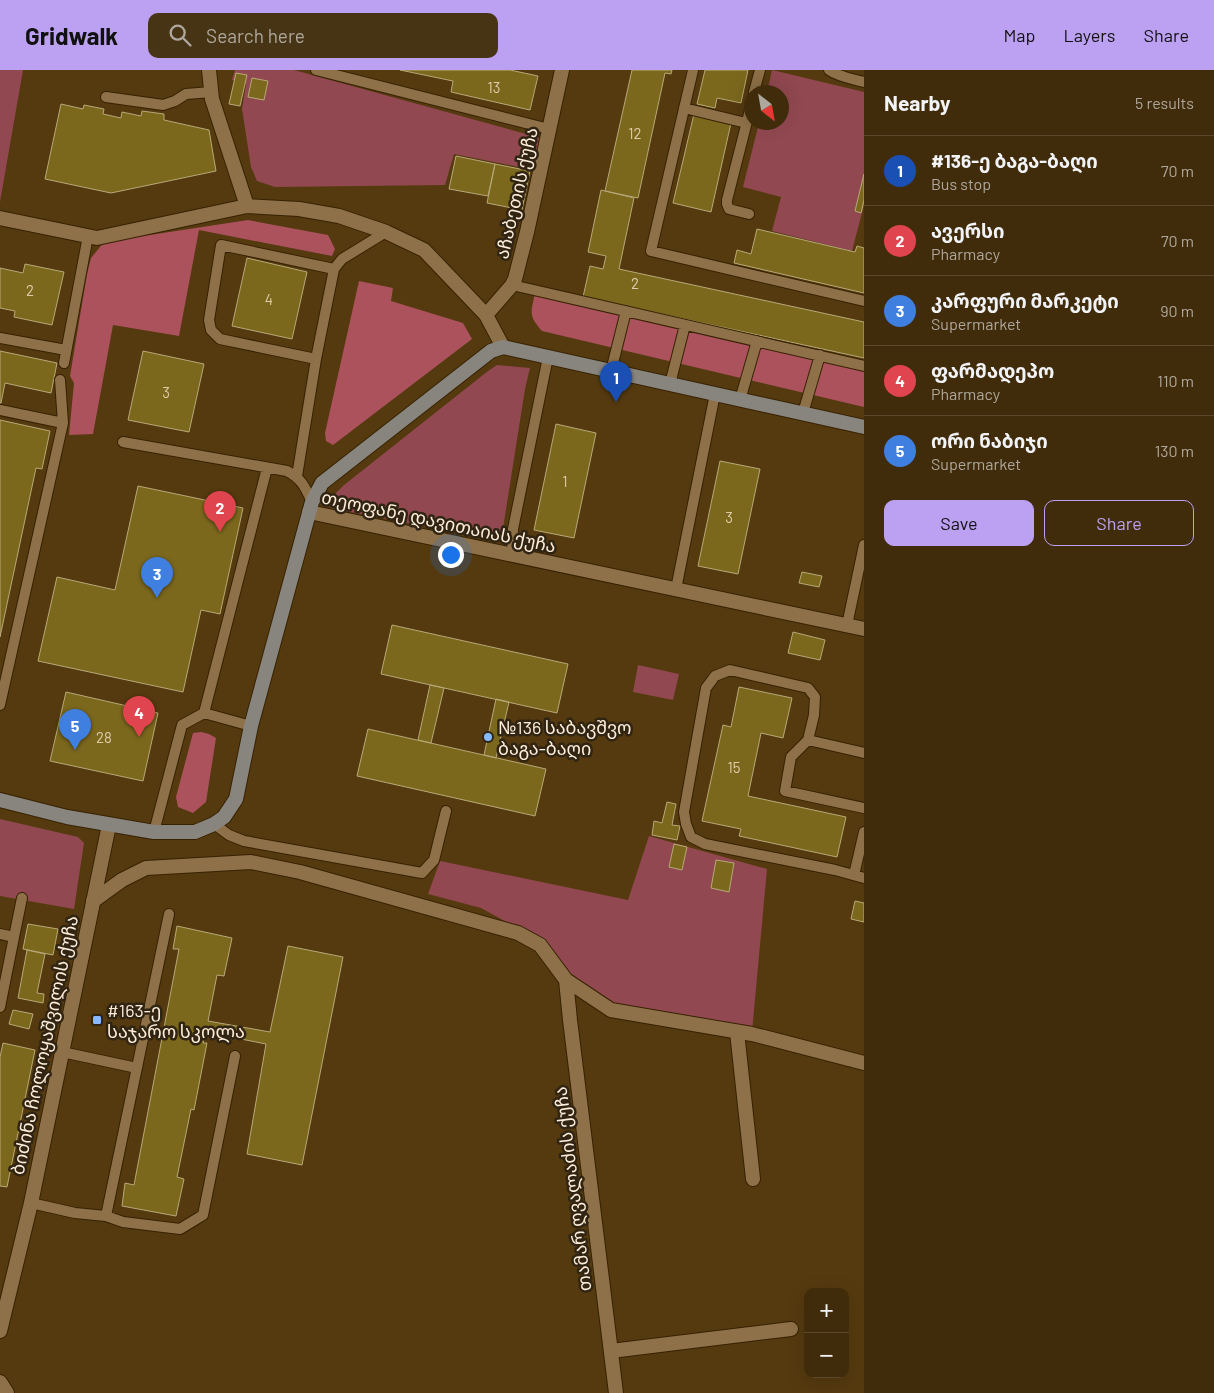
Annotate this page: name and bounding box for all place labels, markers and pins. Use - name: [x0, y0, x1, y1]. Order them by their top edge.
- pin: 1: [600, 361, 632, 402]
- pin: 2: [204, 491, 236, 532]
- pin: 3: [141, 557, 173, 598]
- pin: 4: [123, 696, 155, 737]
- pin: 5: [59, 709, 91, 750]
- place label: №136 საბავშვო ბაგა-ბაღი: [498, 716, 632, 760]
- marker: №136 საბავშვო ბაგა-ბაღი: [482, 731, 494, 743]
- place label: #163-ე საჯარო სკოლა: [107, 999, 245, 1043]
- marker: #163-ე საჯარო სკოლა: [91, 1014, 103, 1026]

